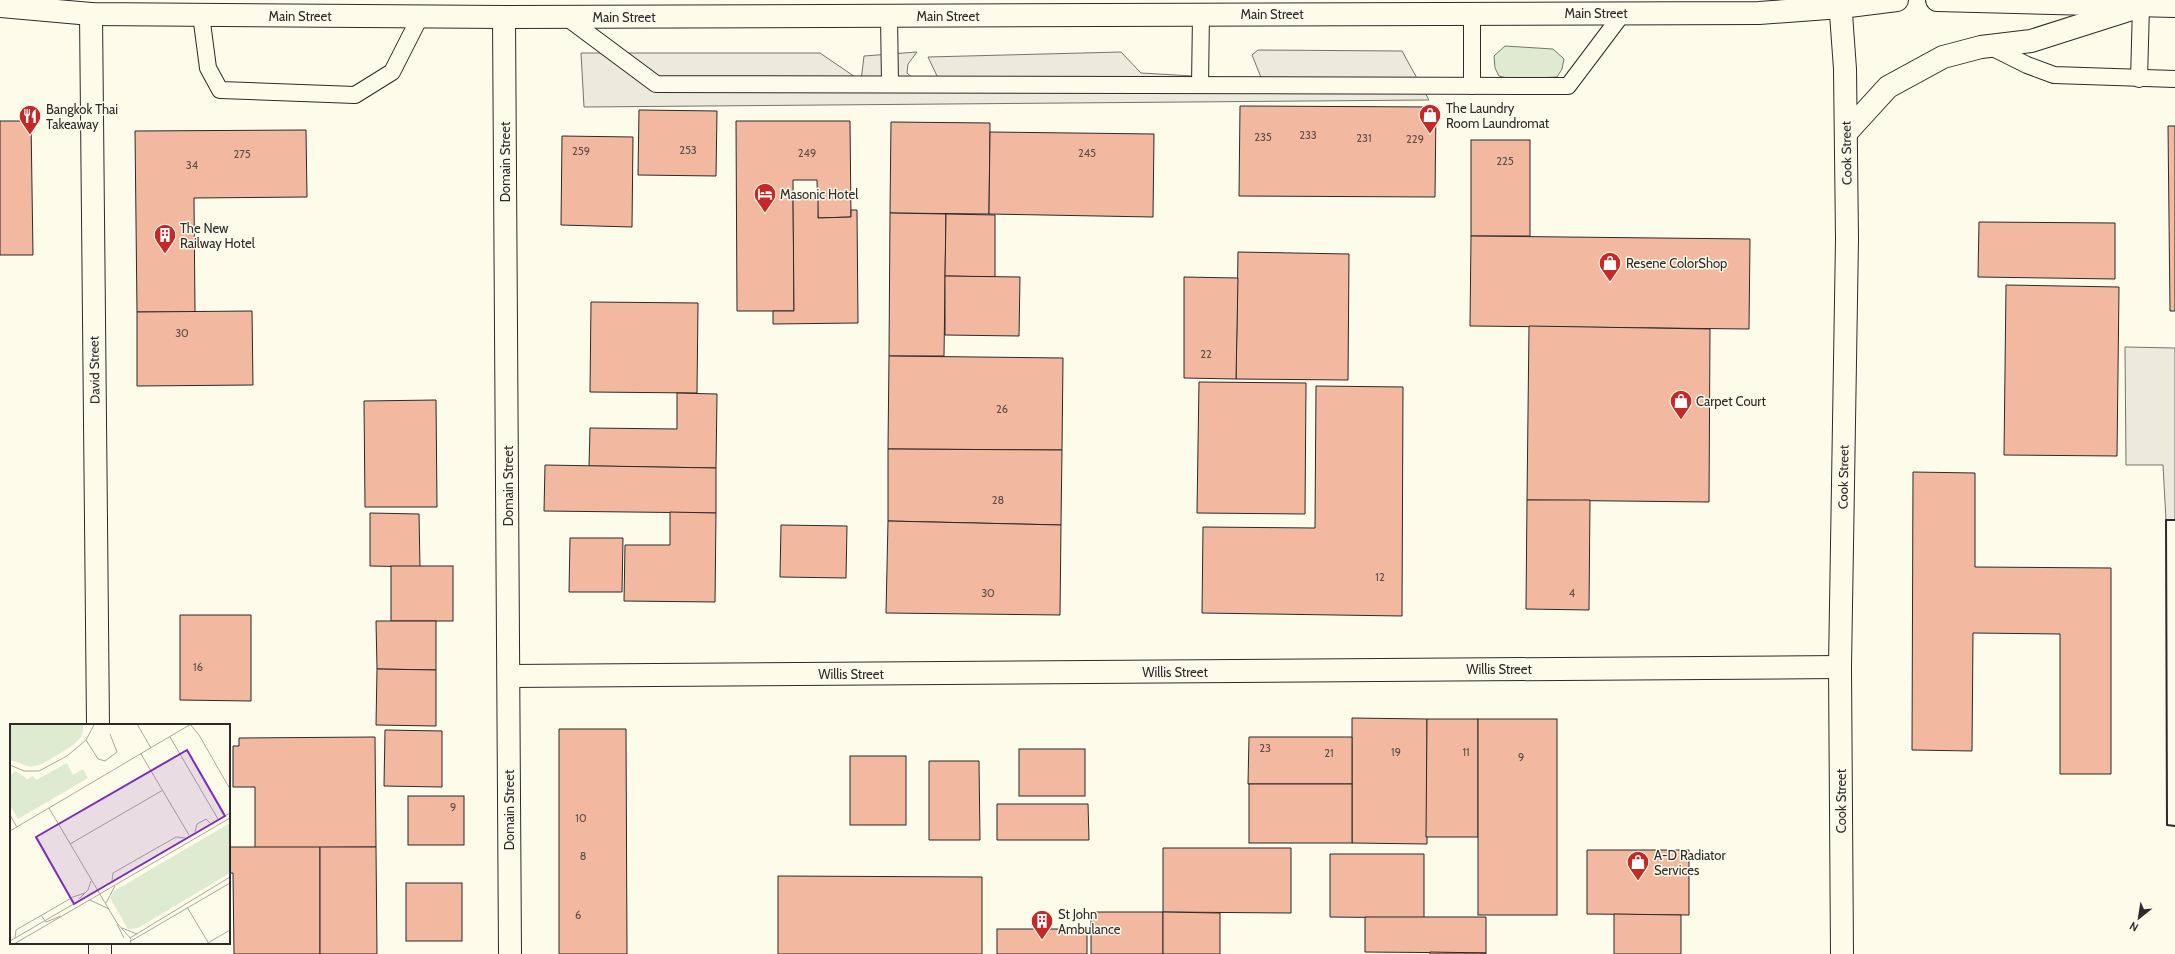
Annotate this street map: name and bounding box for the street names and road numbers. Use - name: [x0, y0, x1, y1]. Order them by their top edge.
- street label: Main Street: [1564, 5, 1628, 21]
- street label: Main Street: [1240, 6, 1304, 22]
- street label: Main Street: [268, 8, 332, 24]
- street label: Main Street: [916, 8, 980, 24]
- street label: Main Street: [592, 9, 656, 25]
- street label: Cook Street: [1837, 120, 1855, 185]
- street label: Domain Street: [497, 121, 513, 202]
- street label: David Street: [85, 335, 103, 404]
- street label: Cook Street: [1834, 444, 1852, 509]
- street label: Domain Street: [500, 445, 516, 526]
- street label: Willis Street: [1466, 661, 1532, 677]
- street label: Willis Street: [1142, 664, 1208, 680]
- street label: Willis Street: [818, 666, 884, 682]
- street label: Cook Street: [1833, 768, 1849, 833]
- street label: Domain Street: [501, 769, 517, 850]

